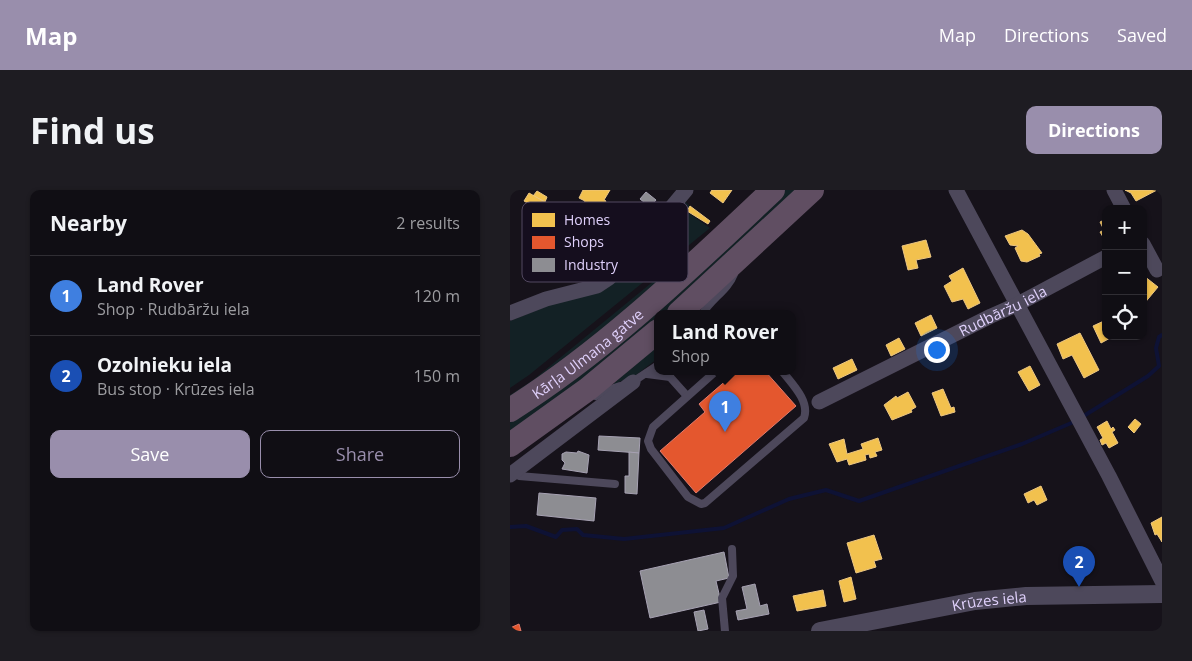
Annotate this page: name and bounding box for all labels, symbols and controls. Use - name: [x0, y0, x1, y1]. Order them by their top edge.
- text: Map: [25, 19, 77, 52]
- text: Map: [939, 23, 976, 47]
- text: Directions: [1004, 23, 1089, 47]
- text: Saved: [1117, 23, 1167, 47]
- button: Directions: [1026, 106, 1162, 154]
- text: Find us: [30, 107, 155, 154]
- legend: [522, 202, 688, 282]
- map controls: [1102, 205, 1147, 340]
- button: +: [1102, 205, 1147, 250]
- text: Nearby: [50, 209, 127, 237]
- text: Homes: [564, 210, 611, 229]
- text: 2 results: [396, 212, 460, 234]
- text: Shops: [564, 232, 604, 251]
- button: −: [1102, 250, 1147, 295]
- text: Industry: [564, 255, 619, 274]
- text: Land Rover: [97, 272, 204, 298]
- street label: Rudbāržu iela: [955, 281, 1050, 341]
- text: 1: [61, 285, 71, 307]
- text: 120 m: [414, 285, 460, 307]
- button: locate: [1102, 295, 1147, 340]
- text: Shop · Rudbāržu iela: [97, 298, 250, 320]
- street label: Kārļa Ulmaņa gatve: [528, 304, 647, 403]
- popup: [654, 310, 796, 375]
- text: Land Rover: [672, 319, 778, 345]
- your location: [924, 337, 950, 363]
- text: Shop: [672, 345, 710, 367]
- text: Ozolnieku iela: [97, 352, 232, 378]
- text: 2: [61, 365, 71, 387]
- text: 150 m: [414, 365, 460, 387]
- text: Bus stop · Krūzes iela: [97, 378, 255, 400]
- pin: 1: [709, 391, 741, 432]
- button: Save: [50, 430, 250, 478]
- button: Share: [260, 430, 460, 478]
- pin: 2: [1063, 546, 1095, 587]
- street label: Krūzes iela: [950, 586, 1028, 615]

